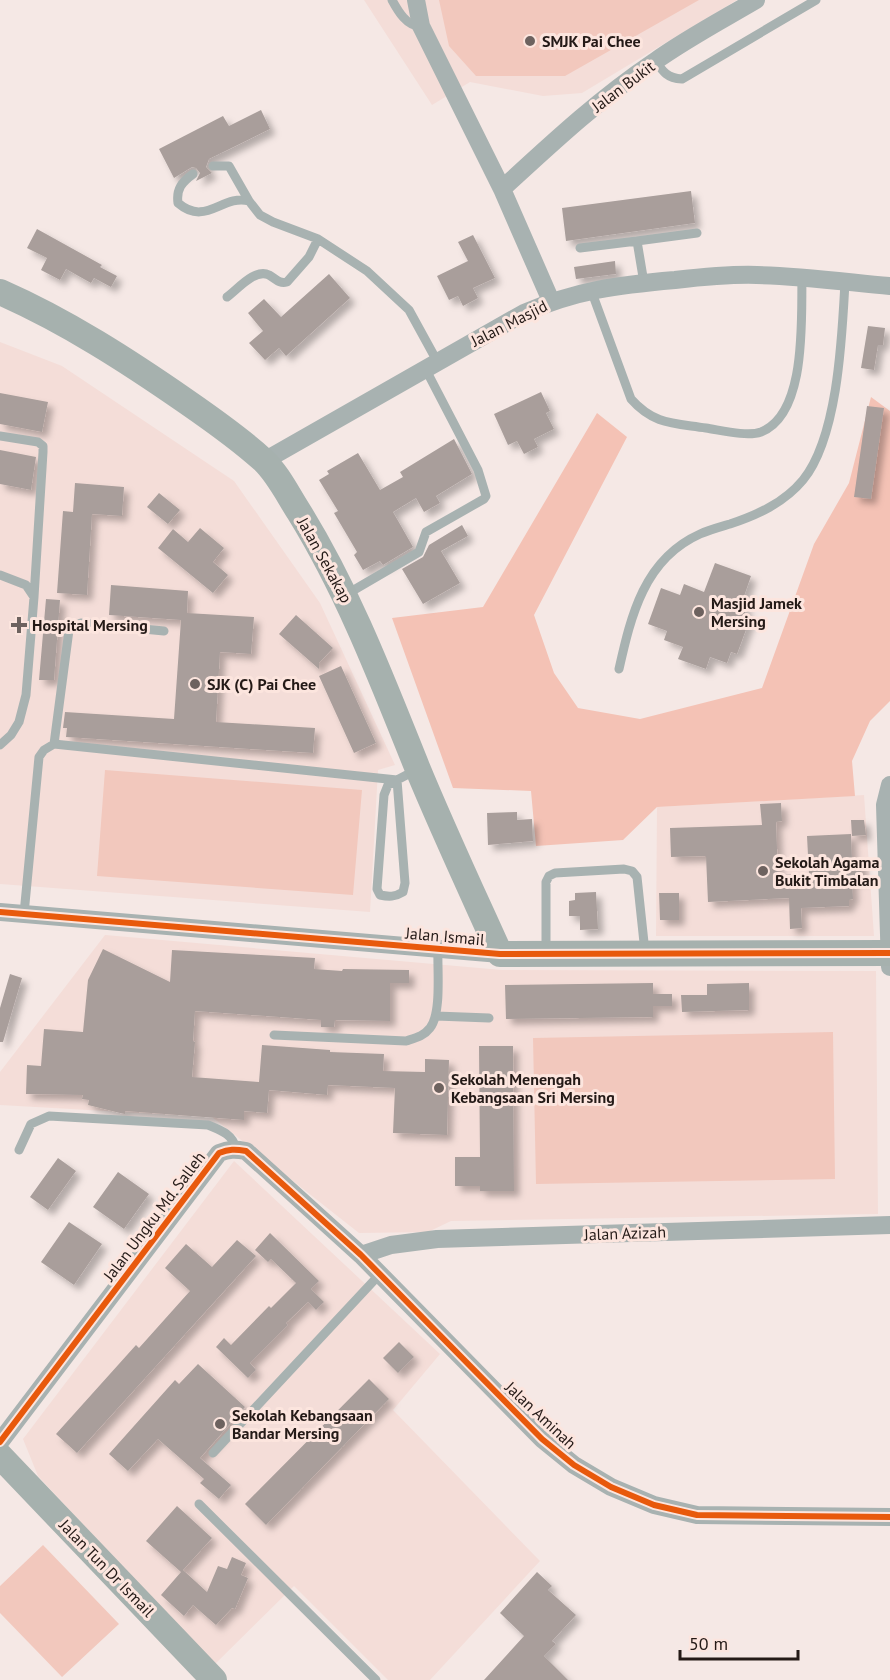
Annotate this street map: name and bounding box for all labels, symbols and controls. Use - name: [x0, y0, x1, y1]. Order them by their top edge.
- place label: SMJK Pai Chee: [542, 31, 641, 51]
- marker: SMJK Pai Chee: [523, 34, 537, 48]
- street label: Jalan Bukit: [587, 56, 659, 117]
- street label: Jalan Masjid: [467, 295, 550, 351]
- street label: Jalan Sekakap: [293, 513, 357, 606]
- place label: Masjid Jamek Mersing: [711, 593, 802, 631]
- marker: Masjid Jamek Mersing: [692, 605, 706, 619]
- place label: Hospital Mersing: [32, 615, 148, 635]
- marker: Hospital Mersing: [10, 616, 28, 634]
- place label: SJK (C) Pai Chee: [207, 674, 316, 694]
- marker: SJK (C) Pai Chee: [188, 677, 202, 691]
- place label: Sekolah Agama Bukit Timbalan: [775, 852, 879, 890]
- marker: Sekolah Agama Bukit Timbalan: [756, 864, 770, 878]
- street label: Jalan Ismail: [404, 922, 486, 949]
- place label: Sekolah Menengah Kebangsaan Sri Mersing: [451, 1069, 615, 1107]
- marker: Sekolah Menengah Kebangsaan Sri Mersing: [432, 1081, 446, 1095]
- street label: Jalan Ungku Md. Salleh: [98, 1147, 209, 1285]
- street label: Jalan Azizah: [583, 1222, 666, 1244]
- street label: Jalan Aminah: [501, 1376, 581, 1453]
- place label: Sekolah Kebangsaan Bandar Mersing: [232, 1405, 373, 1443]
- marker: Sekolah Kebangsaan Bandar Mersing: [213, 1417, 227, 1431]
- street label: Jalan Tun Dr Ismail: [55, 1514, 159, 1621]
- scale bar: [680, 1623, 798, 1661]
- text: 50 m: [689, 1632, 728, 1655]

